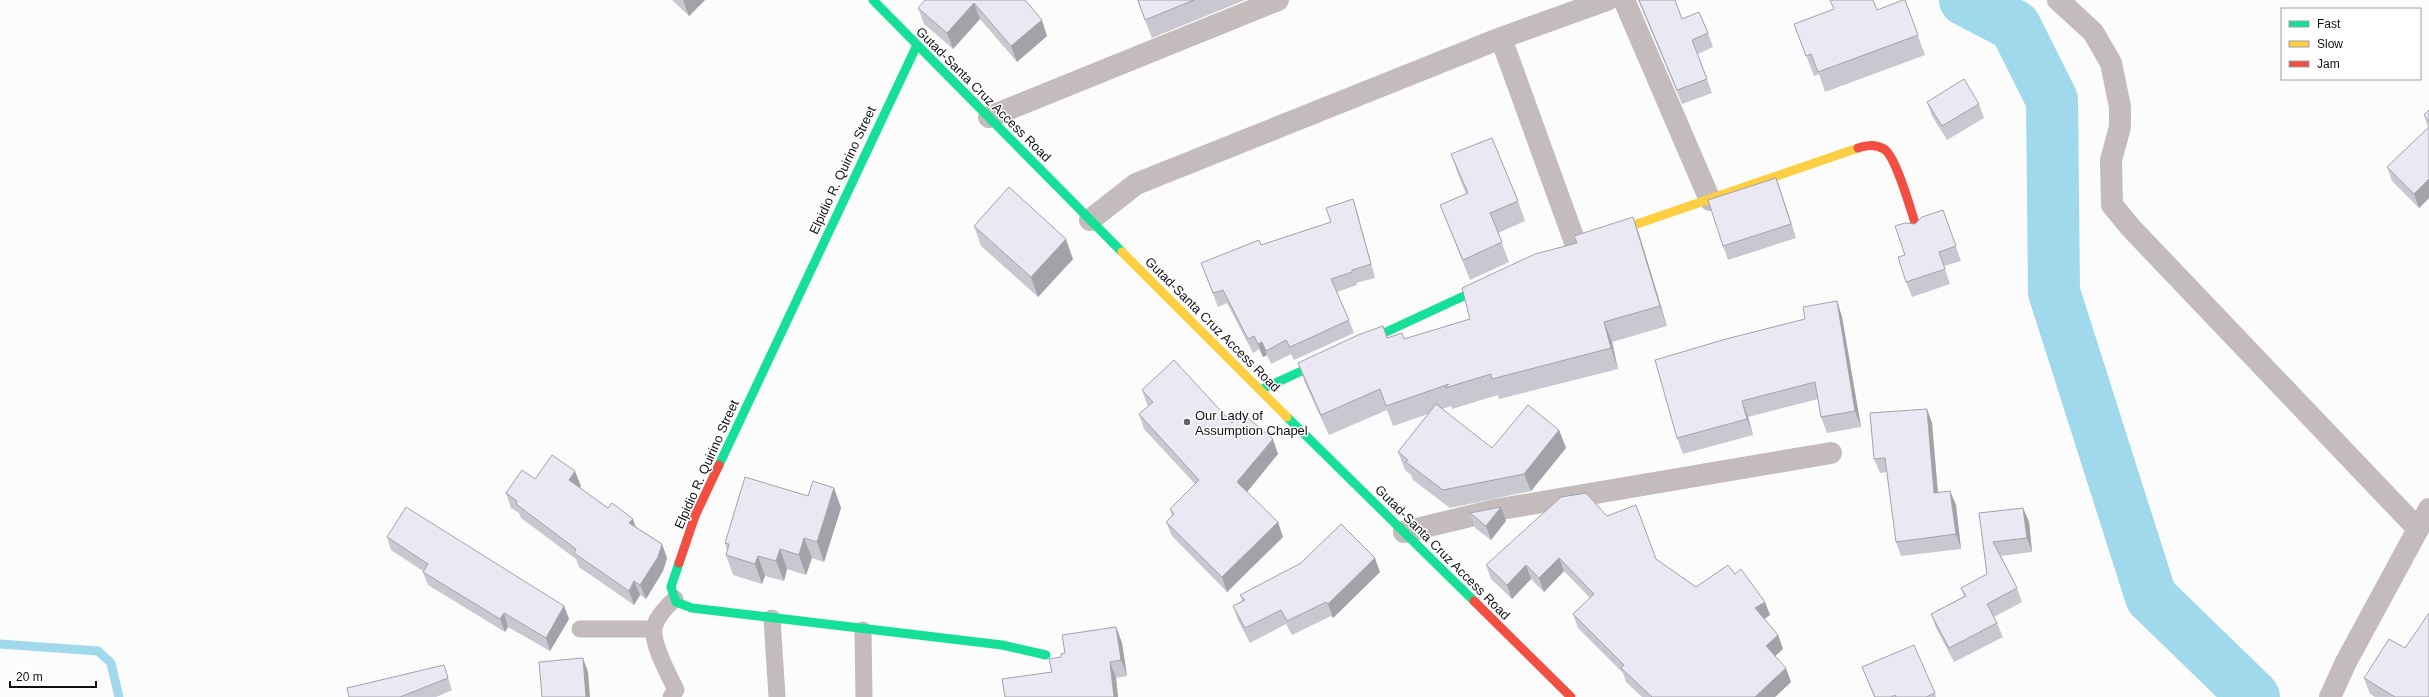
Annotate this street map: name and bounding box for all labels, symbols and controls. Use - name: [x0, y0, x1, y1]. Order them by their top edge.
- legend: [2281, 8, 2421, 80]
- text: Fast: [2317, 17, 2341, 31]
- street label: Gutad-Santa Cruz Access Road: [913, 24, 1054, 165]
- text: Slow: [2317, 37, 2343, 51]
- text: Jam: [2317, 57, 2340, 71]
- street label: Elpidio R. Quirino Street: [806, 103, 879, 237]
- street label: Gutad-Santa Cruz Access Road: [1142, 254, 1283, 395]
- street label: Elpidio R. Quirino Street: [671, 397, 742, 531]
- place label: Our Lady of Assumption Chapel: [1195, 408, 1308, 438]
- marker: Our Lady of Assumption Chapel: [1182, 417, 1192, 427]
- street label: Gutad-Santa Cruz Access Road: [1372, 482, 1513, 623]
- scale bar: [10, 663, 96, 689]
- text: 20 m: [16, 670, 43, 684]

